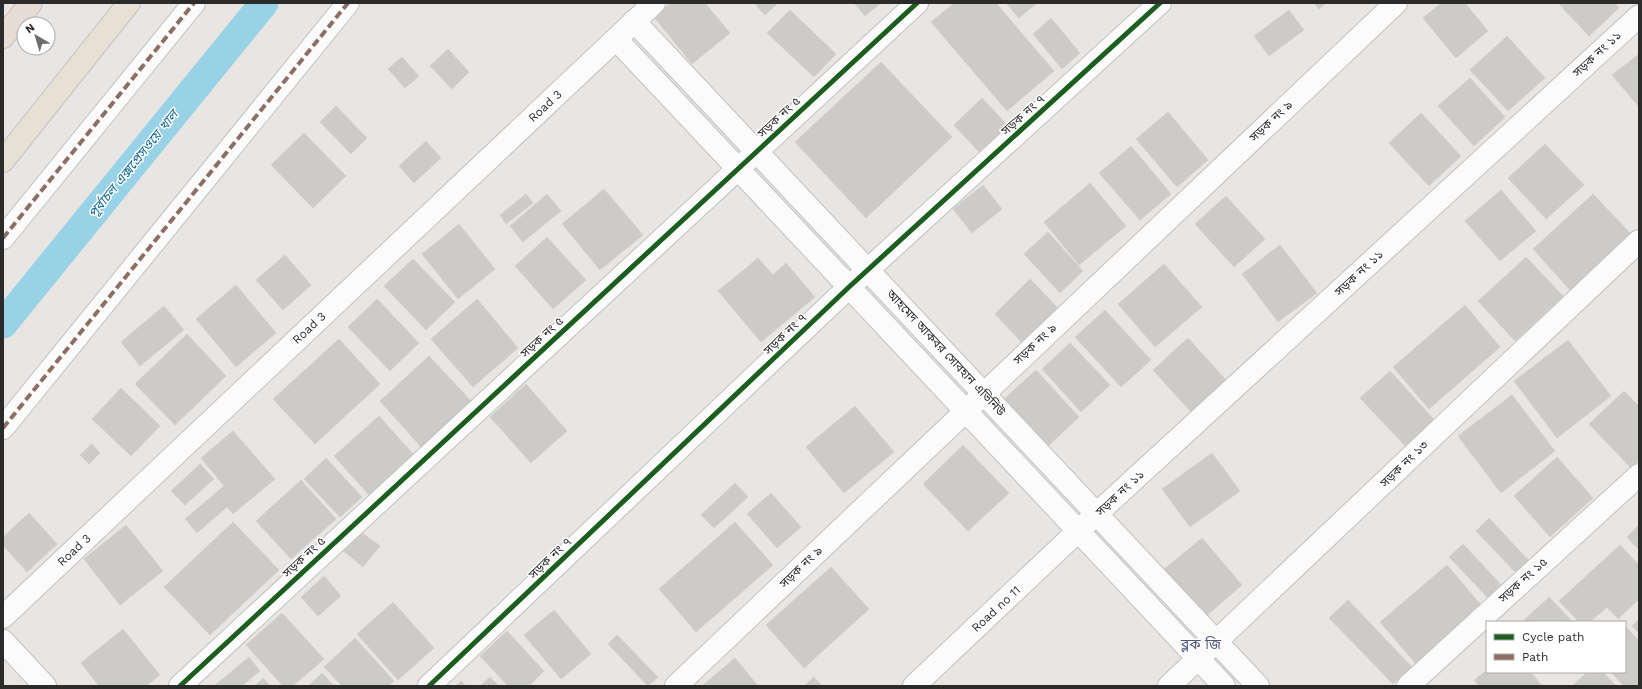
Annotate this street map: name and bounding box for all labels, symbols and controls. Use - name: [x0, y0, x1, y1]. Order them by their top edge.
- north arrow: [16, 16, 56, 56]
- text: N: [23, 21, 37, 36]
- street label: সড়ক নং ১১: [1569, 28, 1624, 80]
- street label: Road 3: [525, 87, 565, 125]
- street label: সড়ক নং ৭: [998, 92, 1048, 139]
- street label: সড়ক নং ৫: [754, 94, 803, 141]
- street label: সড়ক নং ৯: [1246, 98, 1295, 145]
- water label: পূর্বাচল এক্সপ্রেসওয়ে খাল: [85, 105, 183, 221]
- street label: সড়ক নং ১১: [1331, 247, 1386, 299]
- street label: আহমেদ আকবর সোবহান এভিনিউ: [883, 286, 1009, 419]
- street label: Road 3: [289, 309, 329, 347]
- street label: সড়ক নং ৭: [760, 310, 809, 358]
- street label: সড়ক নং ৫: [517, 314, 566, 361]
- street label: সড়ক নং ৯: [1010, 321, 1059, 368]
- street label: সড়ক নং ১৩: [1377, 438, 1431, 491]
- street label: সড়ক নং ১১: [1092, 467, 1147, 519]
- street label: Road 3: [54, 531, 94, 569]
- street label: সড়ক নং ৫: [279, 534, 328, 581]
- street label: সড়ক নং ৭: [525, 534, 574, 582]
- street label: সড়ক নং ৯: [776, 543, 825, 591]
- street label: সড়ক নং ১৫: [1495, 555, 1550, 606]
- street label: Road no 11: [969, 583, 1023, 635]
- legend: [1486, 621, 1626, 673]
- text: Cycle path: [1522, 630, 1584, 644]
- district label: ব্লক জি: [1180, 636, 1222, 652]
- text: Path: [1522, 650, 1548, 664]

